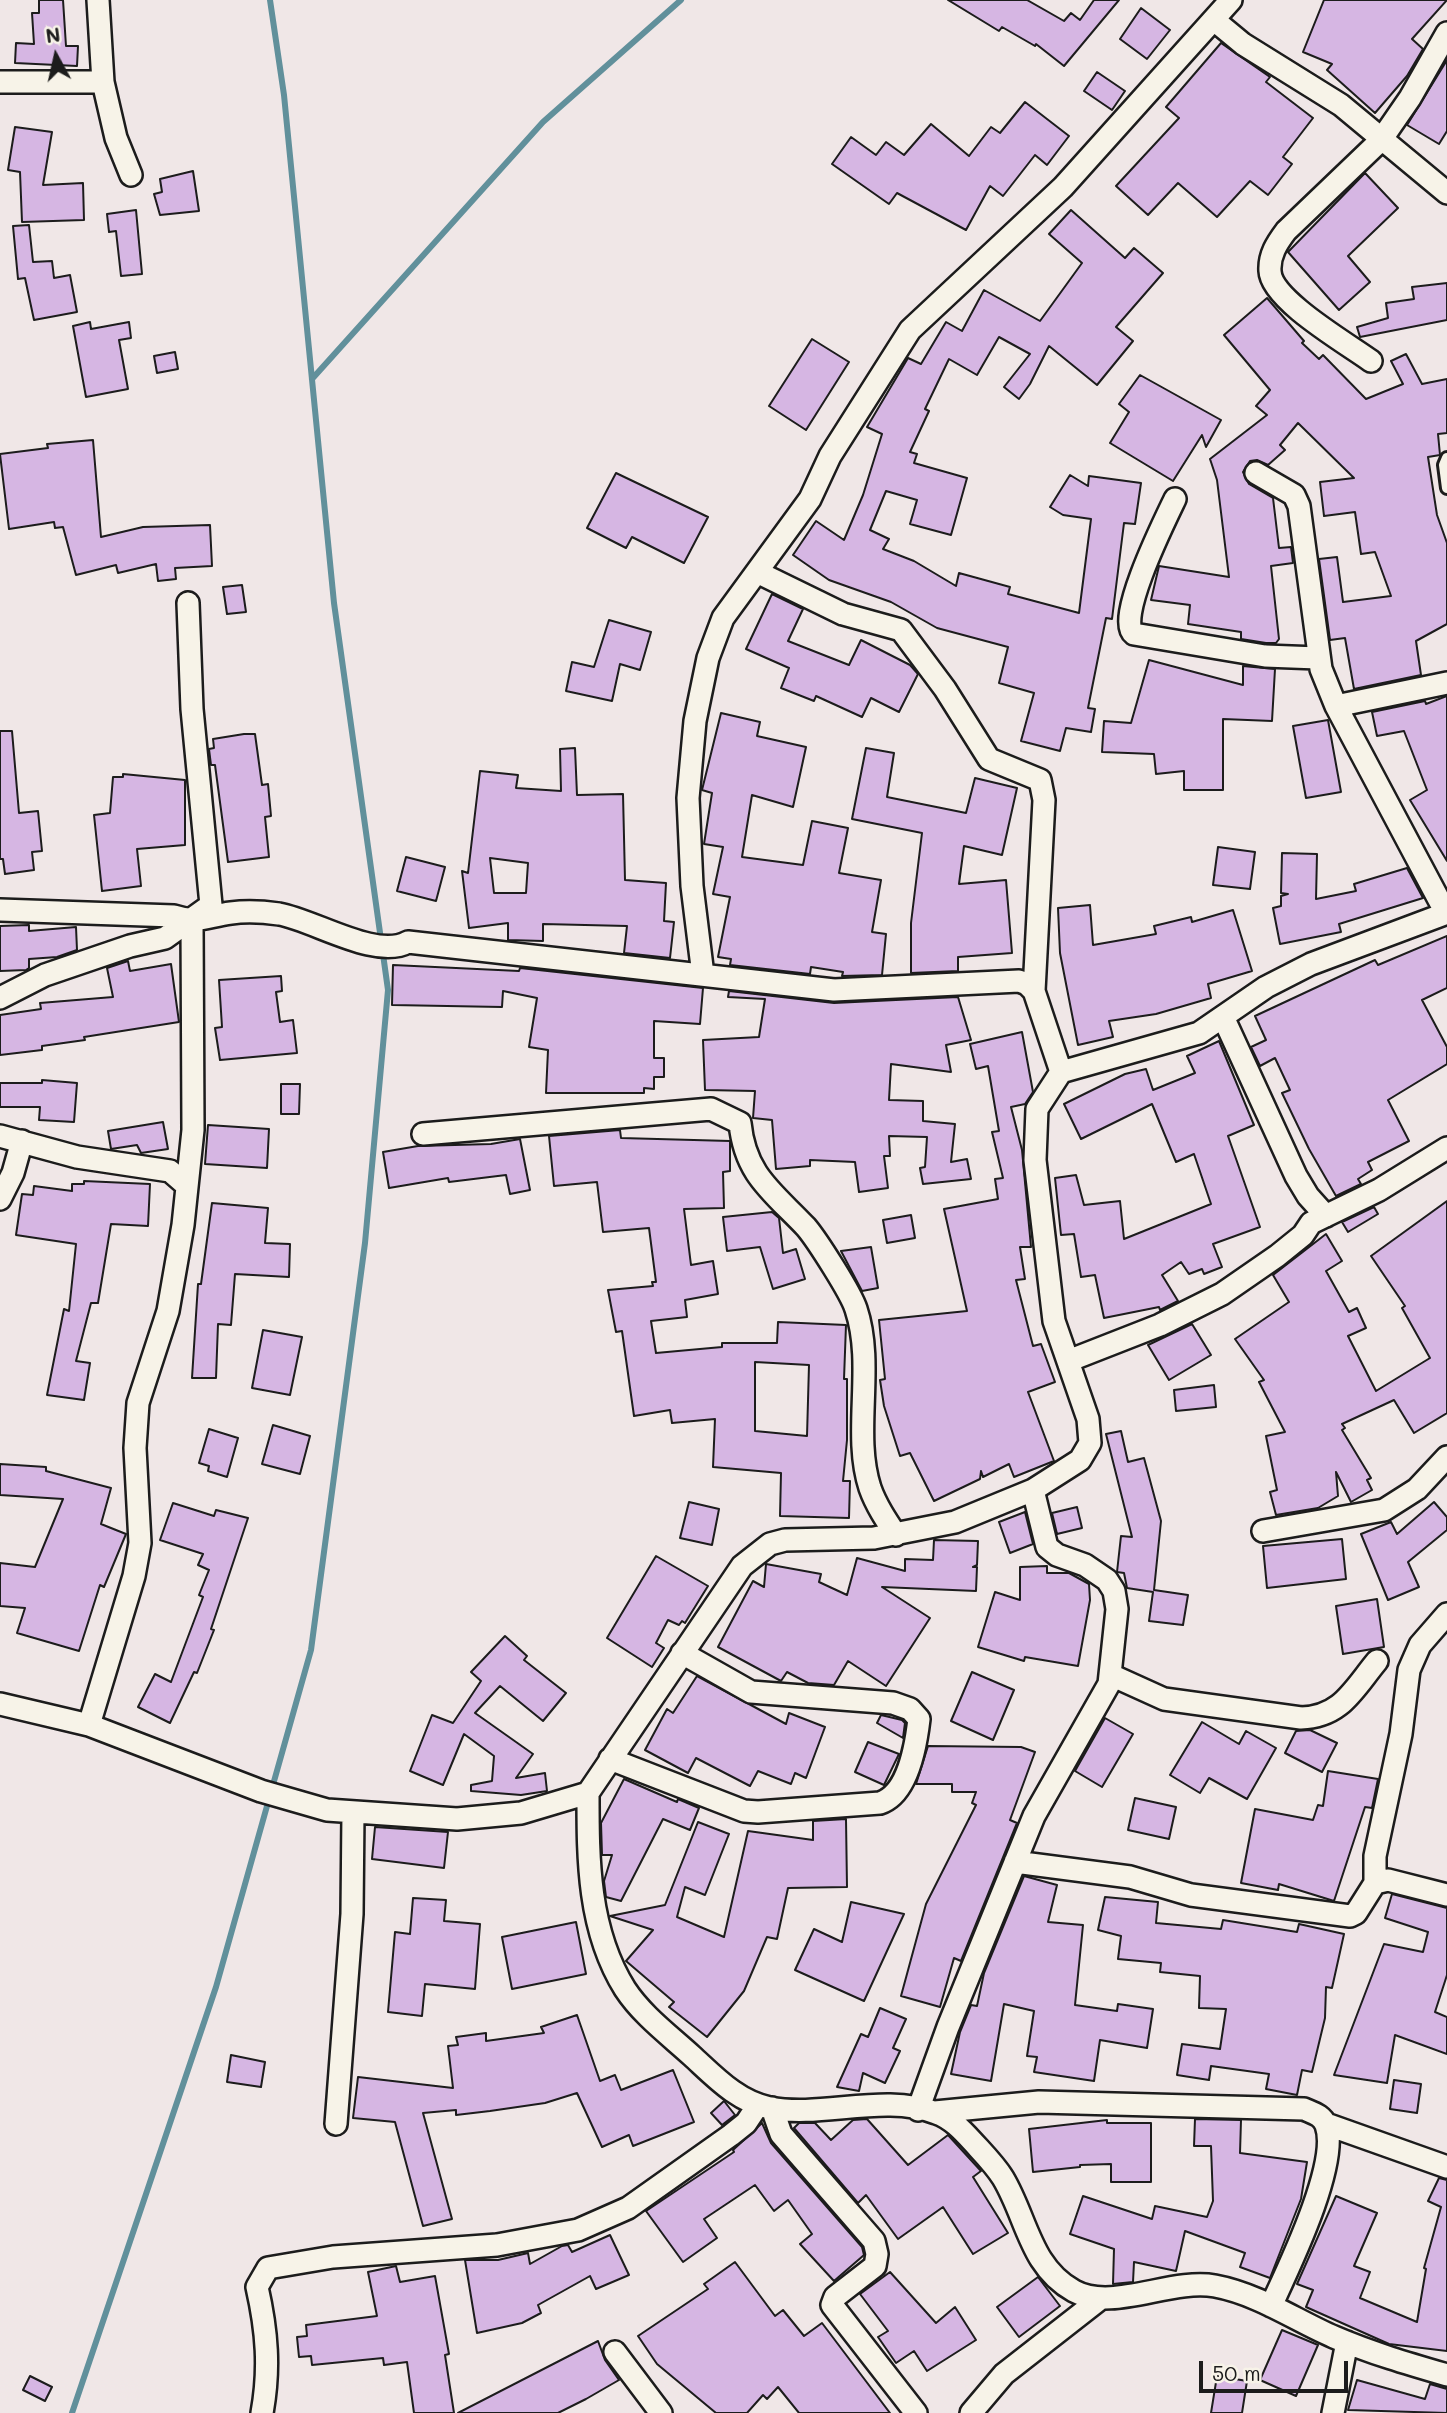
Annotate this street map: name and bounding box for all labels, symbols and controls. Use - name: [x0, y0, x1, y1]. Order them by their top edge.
- north arrow: [21, 21, 91, 91]
- text: N: [44, 21, 62, 48]
- scale bar: [1202, 2346, 1351, 2390]
- text: 50 m: [1212, 2359, 1261, 2386]

